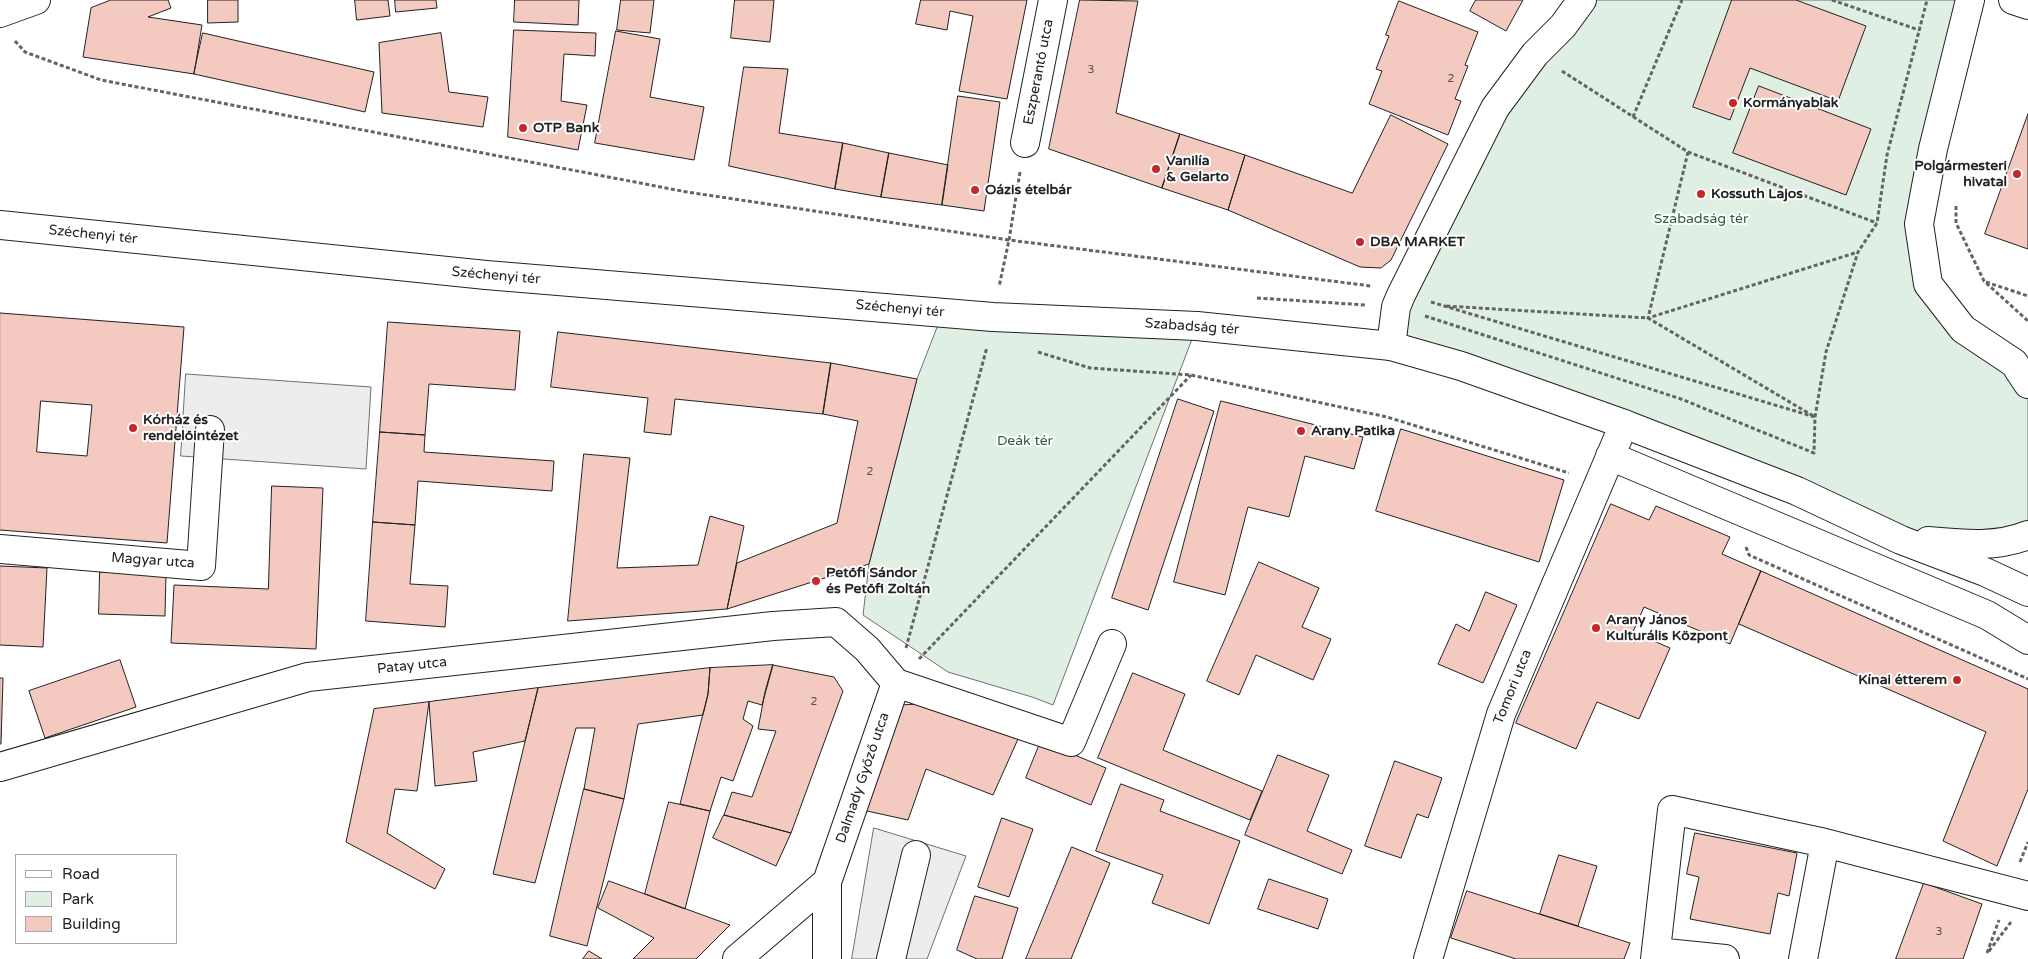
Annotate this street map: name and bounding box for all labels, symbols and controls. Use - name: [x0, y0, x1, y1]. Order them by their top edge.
- street label: Eszperantó utca: [1021, 18, 1057, 126]
- house number: 3: [1088, 63, 1094, 77]
- house number: 2: [1448, 72, 1454, 86]
- place label: Kormányablak: [1743, 95, 1838, 111]
- marker: Kormányablak: [1727, 97, 1739, 109]
- place label: OTP Bank: [533, 120, 599, 136]
- marker: OTP Bank: [517, 122, 529, 134]
- place label: Vanilía & Gelarto: [1166, 153, 1229, 186]
- place label: Polgármesteri hivatal: [1914, 158, 2007, 190]
- marker: Vanilía & Gelarto: [1150, 163, 1162, 175]
- marker: Polgármesteri hivatal: [2011, 168, 2023, 180]
- place label: Oázis ételbár: [985, 182, 1072, 198]
- marker: Oázis ételbár: [969, 184, 981, 196]
- place label: Kossuth Lajos: [1711, 186, 1803, 202]
- marker: Kossuth Lajos: [1695, 188, 1707, 200]
- park label: Szabadság tér: [1654, 211, 1748, 227]
- street label: Széchenyi tér: [48, 222, 138, 248]
- place label: DBA MARKET: [1370, 234, 1465, 250]
- marker: DBA MARKET: [1354, 236, 1366, 248]
- street label: Széchenyi tér: [451, 264, 541, 288]
- street label: Széchenyi tér: [855, 297, 945, 321]
- street label: Szabadság tér: [1144, 315, 1240, 339]
- place label: Kórház és rendelőintézet: [143, 412, 239, 444]
- marker: Kórház és rendelőintézet: [127, 422, 139, 434]
- place label: Arany Patika: [1311, 423, 1395, 439]
- marker: Arany Patika: [1295, 425, 1307, 437]
- park label: Deák tér: [997, 433, 1053, 449]
- house number: 2: [867, 465, 873, 479]
- street label: Magyar utca: [111, 550, 195, 572]
- place label: Petőfi Sándor és Petőfi Zoltán: [826, 565, 930, 598]
- marker: Petőfi Sándor és Petőfi Zoltán: [810, 575, 822, 587]
- place label: Arany János Kulturális Központ: [1606, 612, 1728, 644]
- marker: Arany János Kulturális Központ: [1590, 622, 1602, 634]
- street label: Tomori utca: [1490, 647, 1536, 727]
- street label: Patay utca: [376, 654, 448, 678]
- place label: Kínai étterem: [1858, 672, 1947, 688]
- marker: Kínai étterem: [1951, 674, 1963, 686]
- house number: 2: [811, 695, 817, 709]
- street label: Dalmady Győző utca: [833, 710, 893, 846]
- legend: [15, 854, 178, 944]
- text: Road: [62, 865, 100, 883]
- text: Park: [62, 890, 94, 908]
- text: Building: [62, 915, 121, 933]
- house number: 3: [1936, 925, 1942, 939]

